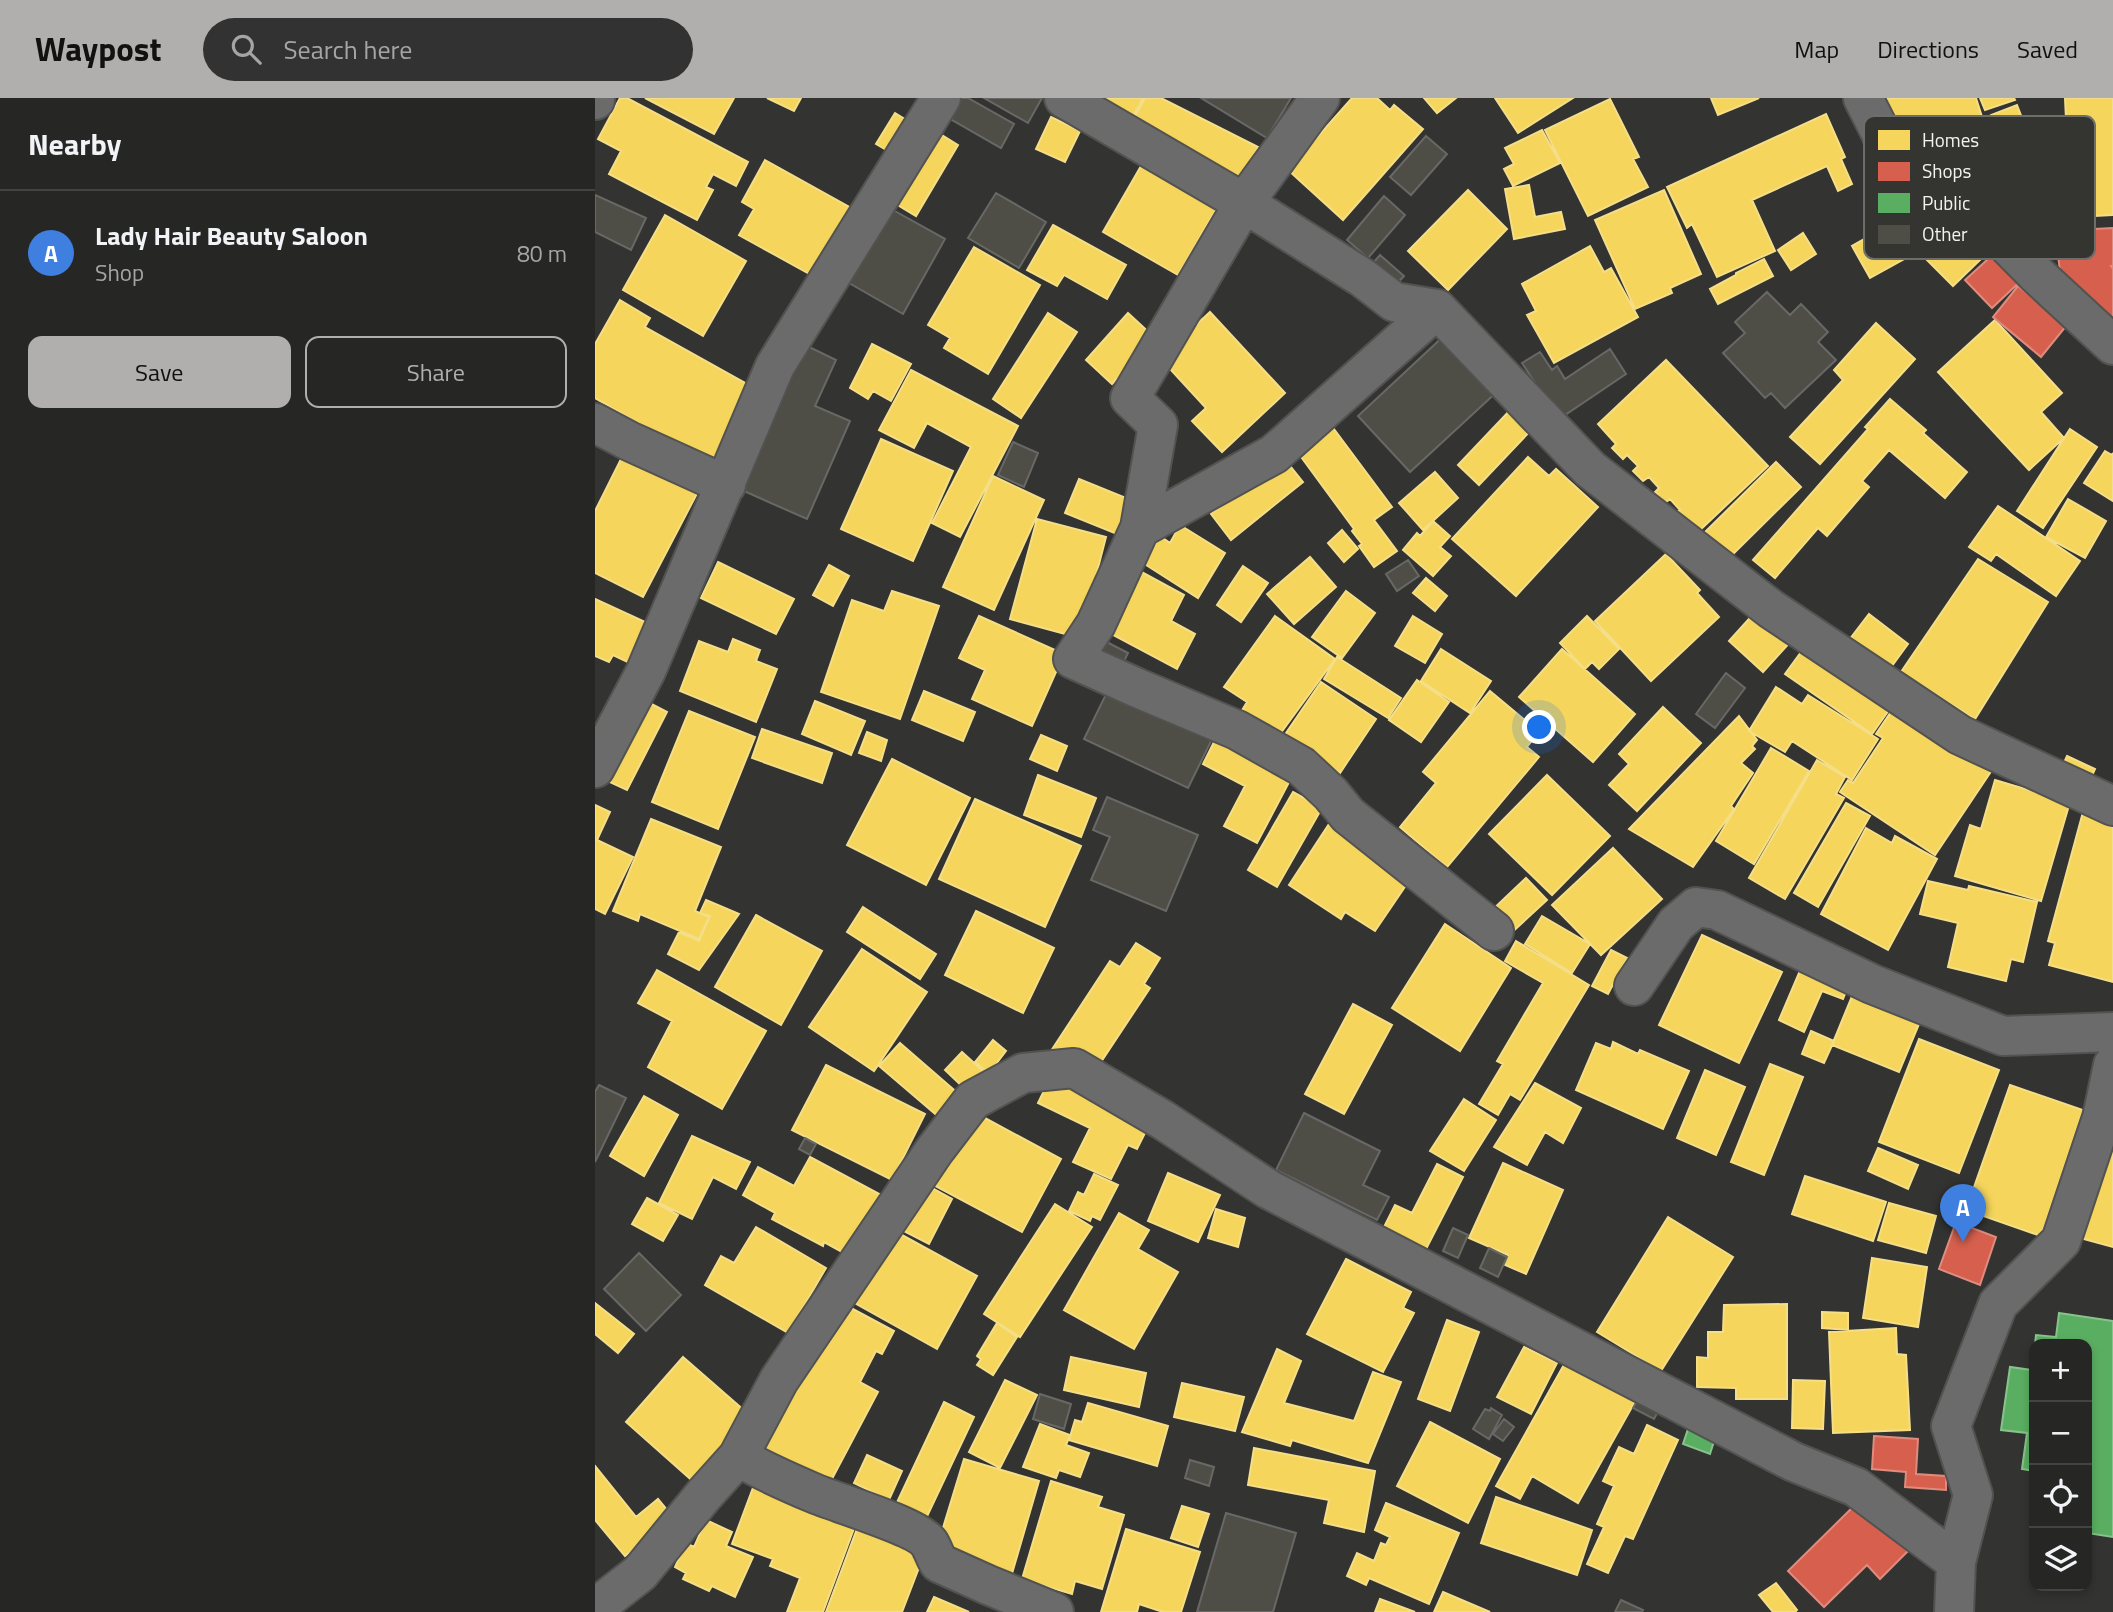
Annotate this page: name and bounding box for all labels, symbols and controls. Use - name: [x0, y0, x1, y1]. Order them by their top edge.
- search box: [203, 18, 693, 81]
- text: Waypost: [35, 24, 161, 74]
- icon: search: [227, 30, 265, 68]
- text: Search here: [283, 30, 412, 69]
- text: Map: [1794, 31, 1839, 67]
- text: Directions: [1877, 31, 1979, 67]
- text: Saved: [2017, 31, 2078, 67]
- legend: [1864, 116, 2095, 259]
- text: Nearby: [28, 121, 121, 167]
- text: Homes: [1922, 125, 1979, 154]
- text: Shops: [1922, 156, 1972, 185]
- text: Public: [1922, 188, 1970, 217]
- text: Lady Hair Beauty Saloon: [95, 216, 368, 255]
- text: Other: [1922, 219, 1968, 248]
- text: A: [44, 236, 58, 271]
- text: 80 m: [517, 236, 567, 271]
- text: Shop: [95, 255, 144, 290]
- button: Save: [28, 336, 291, 408]
- button: Share: [305, 336, 567, 408]
- your location: [1522, 710, 1556, 744]
- pin: A: [1940, 1184, 1986, 1242]
- map controls: [2029, 1339, 2092, 1591]
- button: +: [2029, 1339, 2092, 1402]
- button: −: [2029, 1402, 2092, 1465]
- button: locate: [2029, 1465, 2092, 1528]
- button: layers: [2029, 1528, 2092, 1591]

